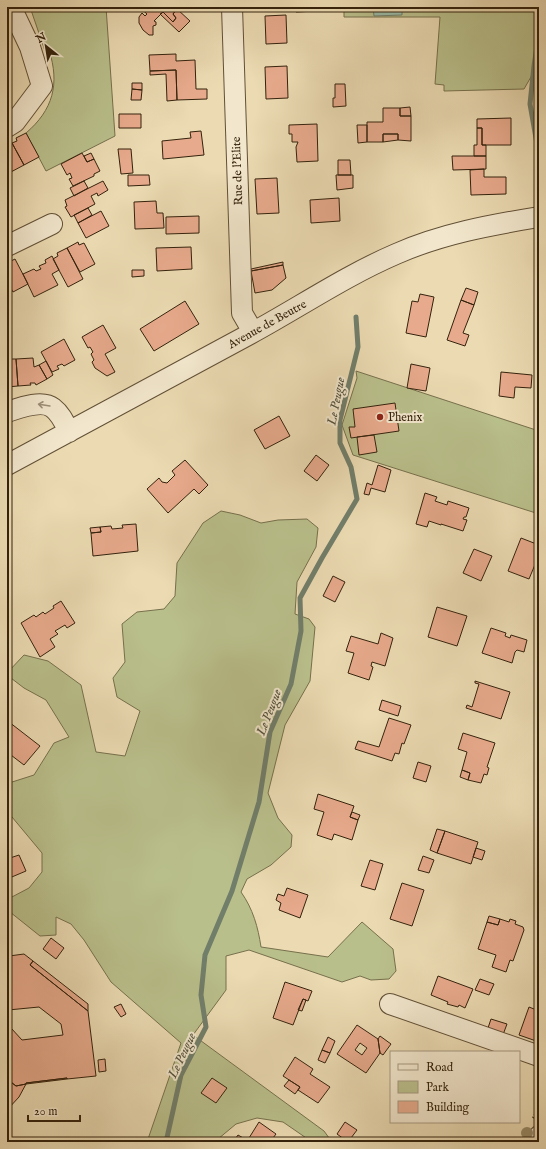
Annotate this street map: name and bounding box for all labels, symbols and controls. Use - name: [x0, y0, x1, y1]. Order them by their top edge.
- north arrow: [26, 26, 66, 66]
- text: N: [33, 30, 50, 47]
- street label: Rue de l'Elite: [229, 136, 246, 206]
- street label: Avenue de Beutre: [224, 296, 310, 353]
- water label: Le Peugue: [323, 375, 351, 428]
- one-way arrow: [38, 401, 51, 409]
- place label: Phenix: [388, 410, 422, 425]
- marker: Phenix: [375, 412, 385, 422]
- water label: Le Peugue: [252, 686, 287, 739]
- water label: Le Peugue: [164, 1030, 201, 1082]
- legend: [390, 1051, 520, 1123]
- text: Road: [426, 1060, 454, 1075]
- text: Park: [426, 1080, 449, 1095]
- scale bar: [28, 1097, 80, 1123]
- text: Building: [426, 1100, 470, 1115]
- text: 20 m: [34, 1104, 57, 1119]

